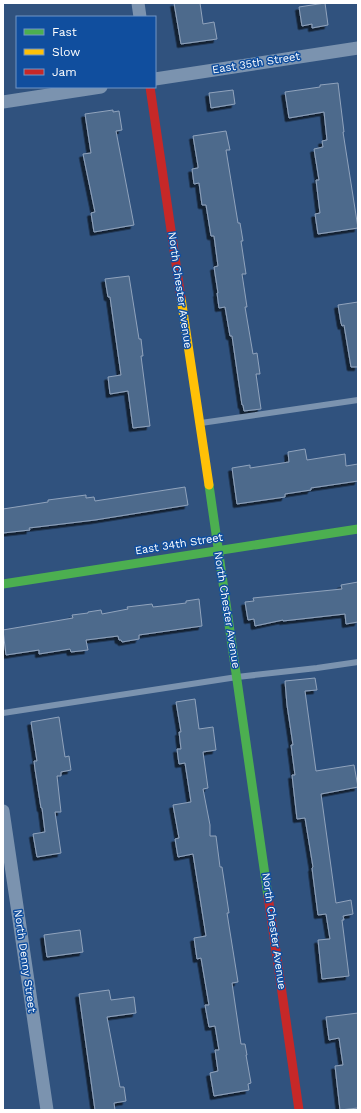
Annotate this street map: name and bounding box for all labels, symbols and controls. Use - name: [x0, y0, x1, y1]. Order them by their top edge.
- legend: [16, 16, 156, 88]
- text: Fast: [52, 25, 77, 39]
- text: Slow: [52, 45, 80, 59]
- street label: East 35th Street: [211, 50, 301, 76]
- text: Jam: [52, 65, 77, 79]
- street label: North Chester Avenue: [165, 231, 195, 349]
- street label: East 34th Street: [134, 531, 224, 557]
- street label: North Chester Avenue: [211, 551, 243, 669]
- street label: North Chester Avenue: [259, 872, 289, 990]
- street label: North Denny Street: [11, 909, 39, 1014]

